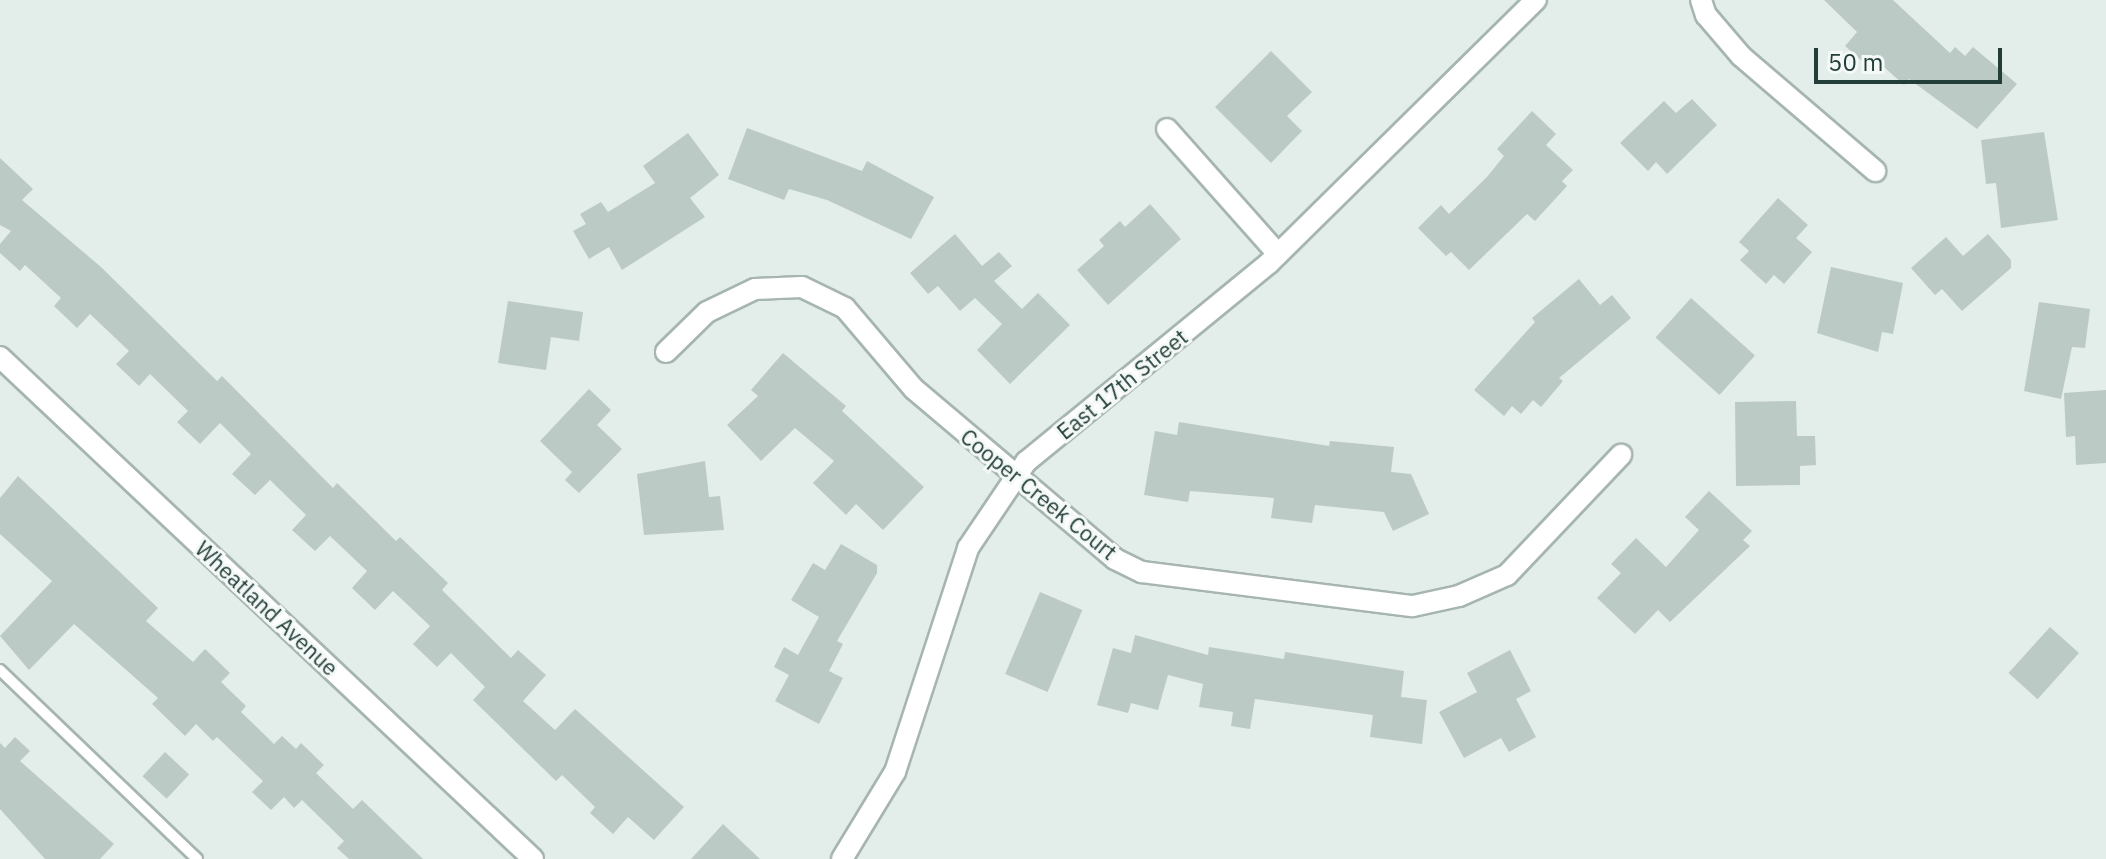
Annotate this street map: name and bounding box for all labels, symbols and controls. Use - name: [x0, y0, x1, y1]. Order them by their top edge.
- scale bar: [1818, 32, 2006, 82]
- text: 50 m: [1828, 46, 1883, 78]
- street label: East 17th Street: [1051, 323, 1193, 445]
- street label: Cooper Creek Court: [956, 423, 1122, 565]
- street label: Wheatland Avenue: [190, 535, 344, 681]

